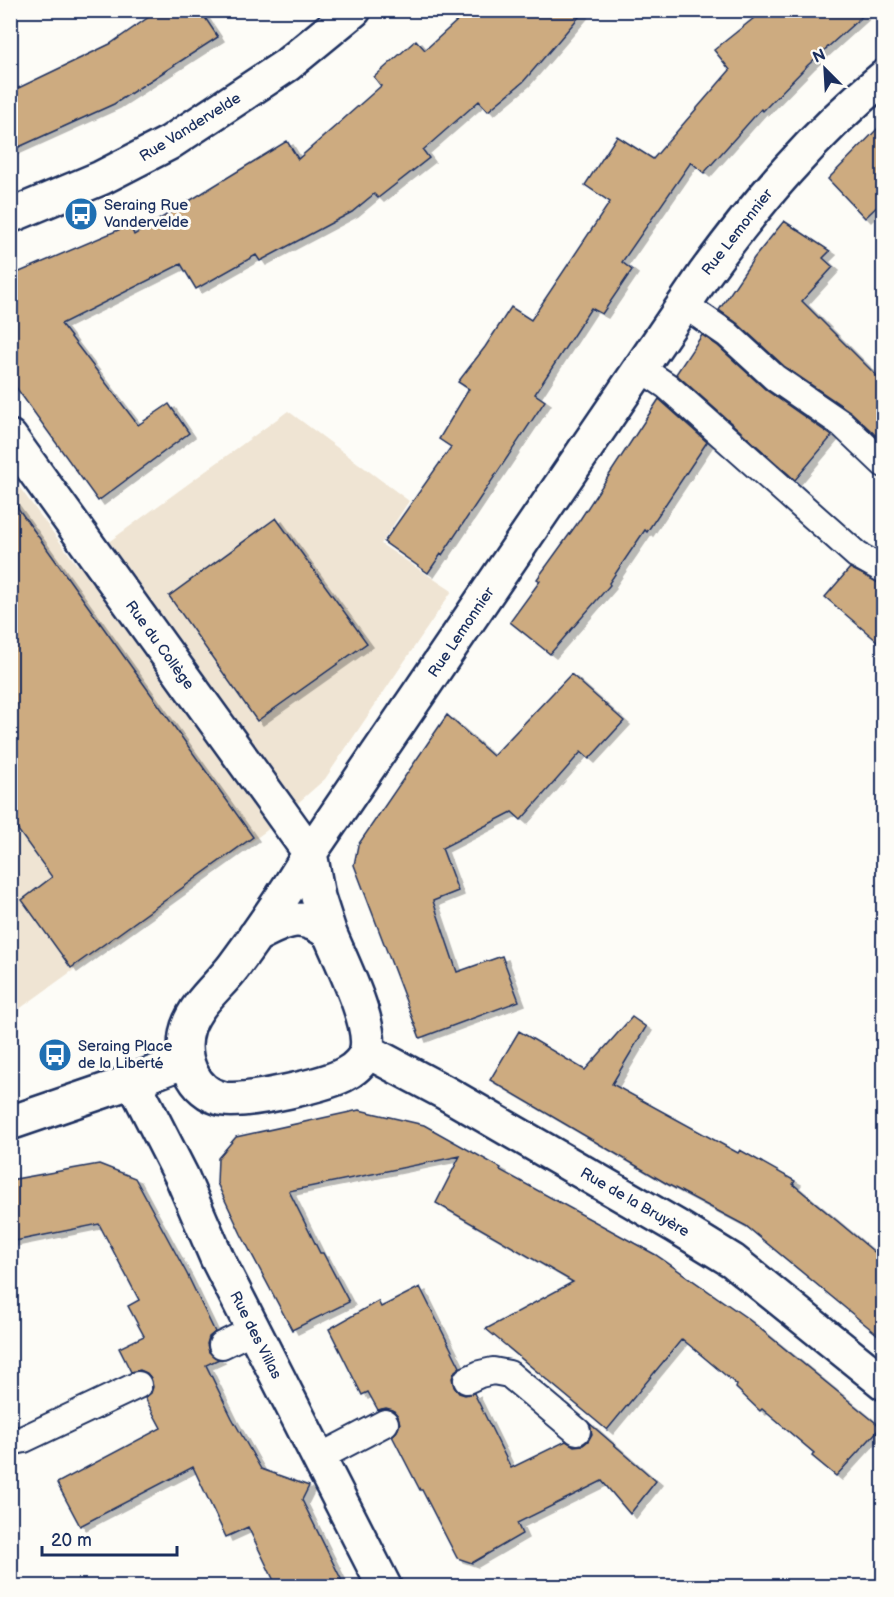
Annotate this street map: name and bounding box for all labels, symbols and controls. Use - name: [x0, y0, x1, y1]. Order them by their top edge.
- north arrow: [795, 39, 855, 99]
- text: N: [810, 46, 829, 68]
- street label: Rue Vandervelde: [136, 89, 245, 166]
- street label: Rue Lemonnier: [698, 185, 777, 279]
- bus stop icon: Seraing Rue Vandervelde: [63, 196, 99, 232]
- place label: Seraing Rue Vandervelde: [104, 196, 189, 232]
- street label: Rue Lemonnier: [424, 583, 499, 681]
- street label: Rue du Collège: [121, 597, 198, 694]
- bus stop icon: Seraing Place de la Liberté: [37, 1037, 73, 1073]
- place label: Seraing Place de la Liberté: [78, 1037, 172, 1073]
- street label: Rue de la Bruyère: [577, 1164, 693, 1241]
- street label: Rue des Villas: [225, 1288, 286, 1383]
- scale bar: [42, 1519, 177, 1557]
- text: 20 m: [51, 1530, 92, 1551]

